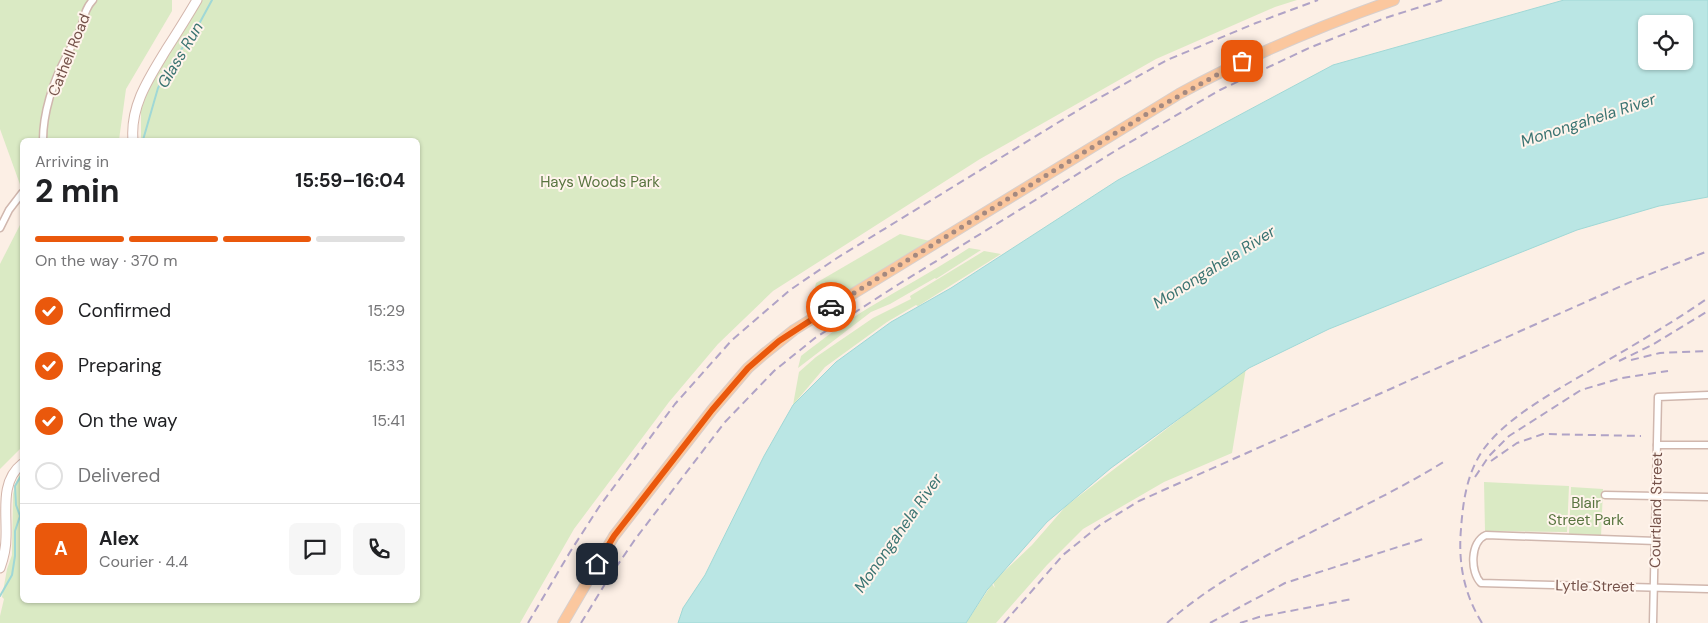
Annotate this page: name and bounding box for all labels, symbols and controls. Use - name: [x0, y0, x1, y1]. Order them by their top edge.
- street label: Cathell Road: [43, 11, 95, 99]
- map controls: [1638, 15, 1693, 70]
- button: locate: [1638, 15, 1693, 70]
- water label: Glass Run: [152, 18, 208, 92]
- pin: [1221, 40, 1263, 82]
- icon: bag: [1228, 47, 1256, 75]
- water label: Monongahela River: [1518, 88, 1659, 152]
- text: Arriving in: [35, 151, 109, 172]
- text: 15:59–16:04: [295, 168, 405, 193]
- text: 2 min: [35, 170, 120, 212]
- park label: Hays Woods Park: [540, 172, 660, 192]
- water label: Monongahela River: [1149, 220, 1280, 313]
- text: On the way · 370 m: [35, 250, 178, 271]
- courier: [806, 282, 856, 332]
- icon: car: [817, 293, 845, 321]
- icon: check: [35, 297, 63, 325]
- text: Confirmed: [78, 298, 171, 323]
- text: 15:29: [368, 300, 405, 321]
- icon: check: [35, 352, 63, 380]
- text: Preparing: [78, 353, 162, 378]
- text: 15:33: [368, 355, 405, 376]
- icon: check: [35, 407, 63, 435]
- text: On the way: [78, 408, 178, 433]
- text: 15:41: [372, 410, 405, 431]
- street label: Courtland Street: [1645, 452, 1667, 568]
- text: Delivered: [78, 463, 160, 488]
- water label: Monongahela River: [849, 468, 948, 597]
- park label: Blair Street Park: [1548, 493, 1624, 530]
- button: chat: [289, 523, 341, 575]
- button: phone: [353, 523, 405, 575]
- text: Alex: [99, 526, 139, 551]
- text: A: [54, 536, 68, 561]
- pin: [576, 543, 618, 585]
- icon: home: [583, 550, 611, 578]
- text: Courier · 4.4: [99, 551, 188, 572]
- street label: Lytle Street: [1555, 575, 1635, 597]

